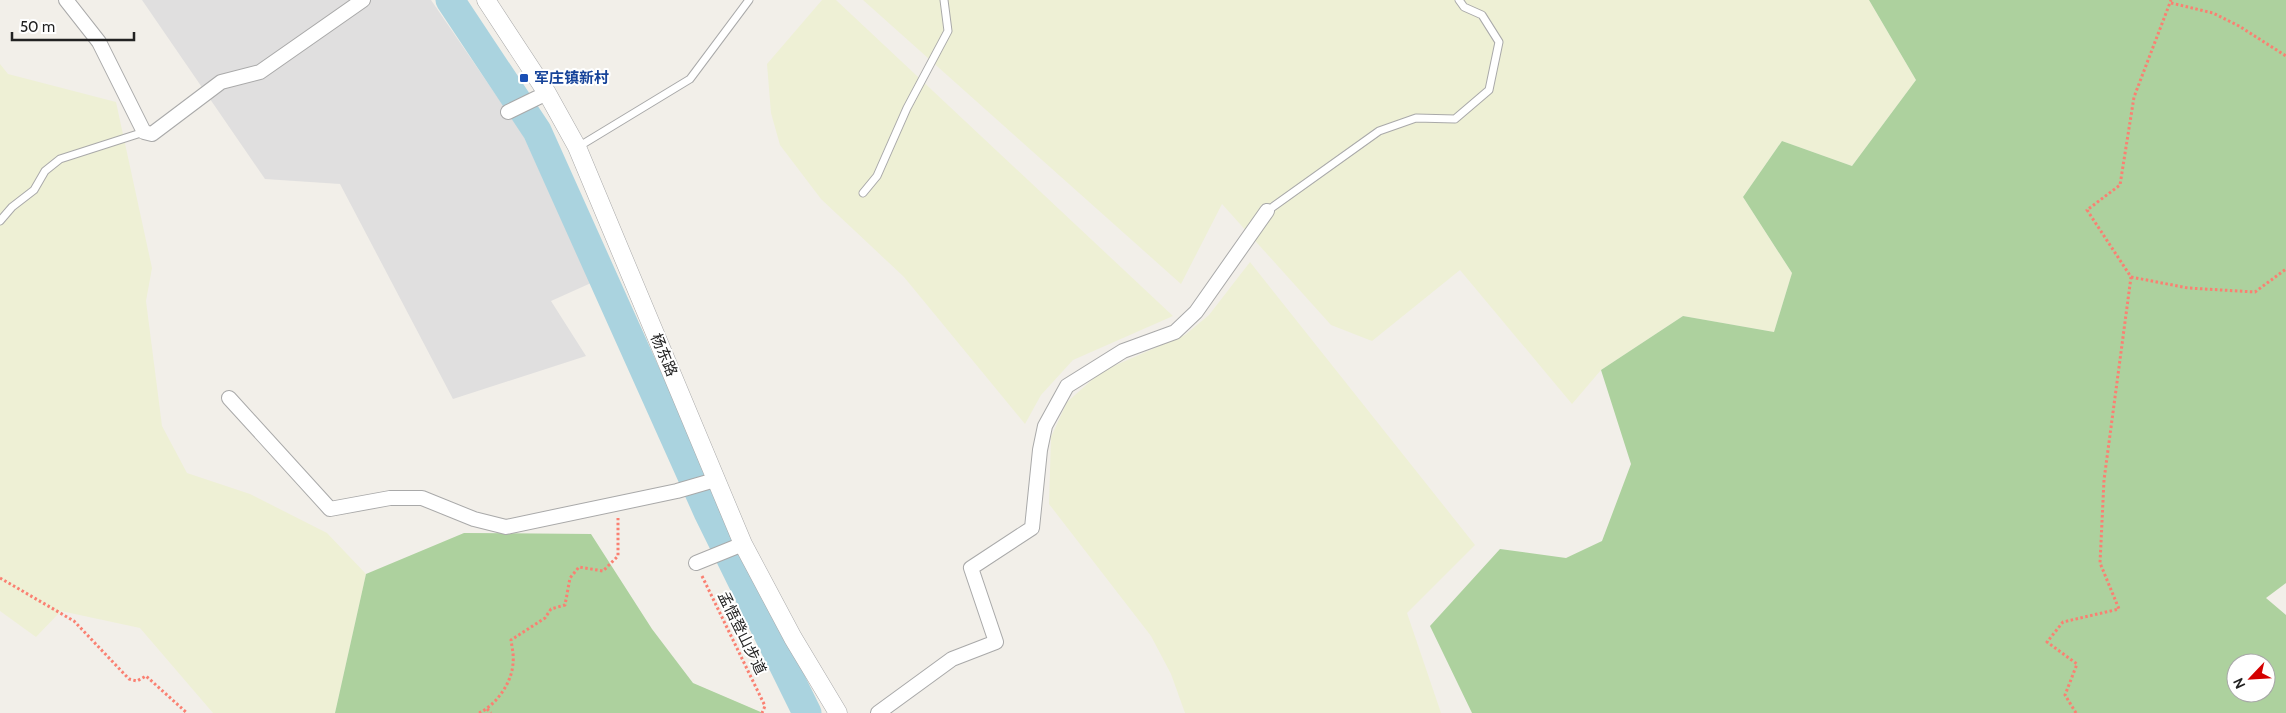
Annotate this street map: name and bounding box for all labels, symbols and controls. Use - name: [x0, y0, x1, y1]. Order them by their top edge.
- scale bar: [12, 10, 135, 42]
- text: 50 m: [20, 18, 55, 36]
- place label: 军庄镇新村: [534, 69, 609, 87]
- marker: 军庄镇新村: [518, 72, 530, 84]
- street label: 杨东路: [647, 331, 681, 379]
- street label: 孟悟登山步道: [714, 589, 770, 677]
- north arrow: [2226, 653, 2276, 703]
- text: N: [2229, 675, 2249, 692]

